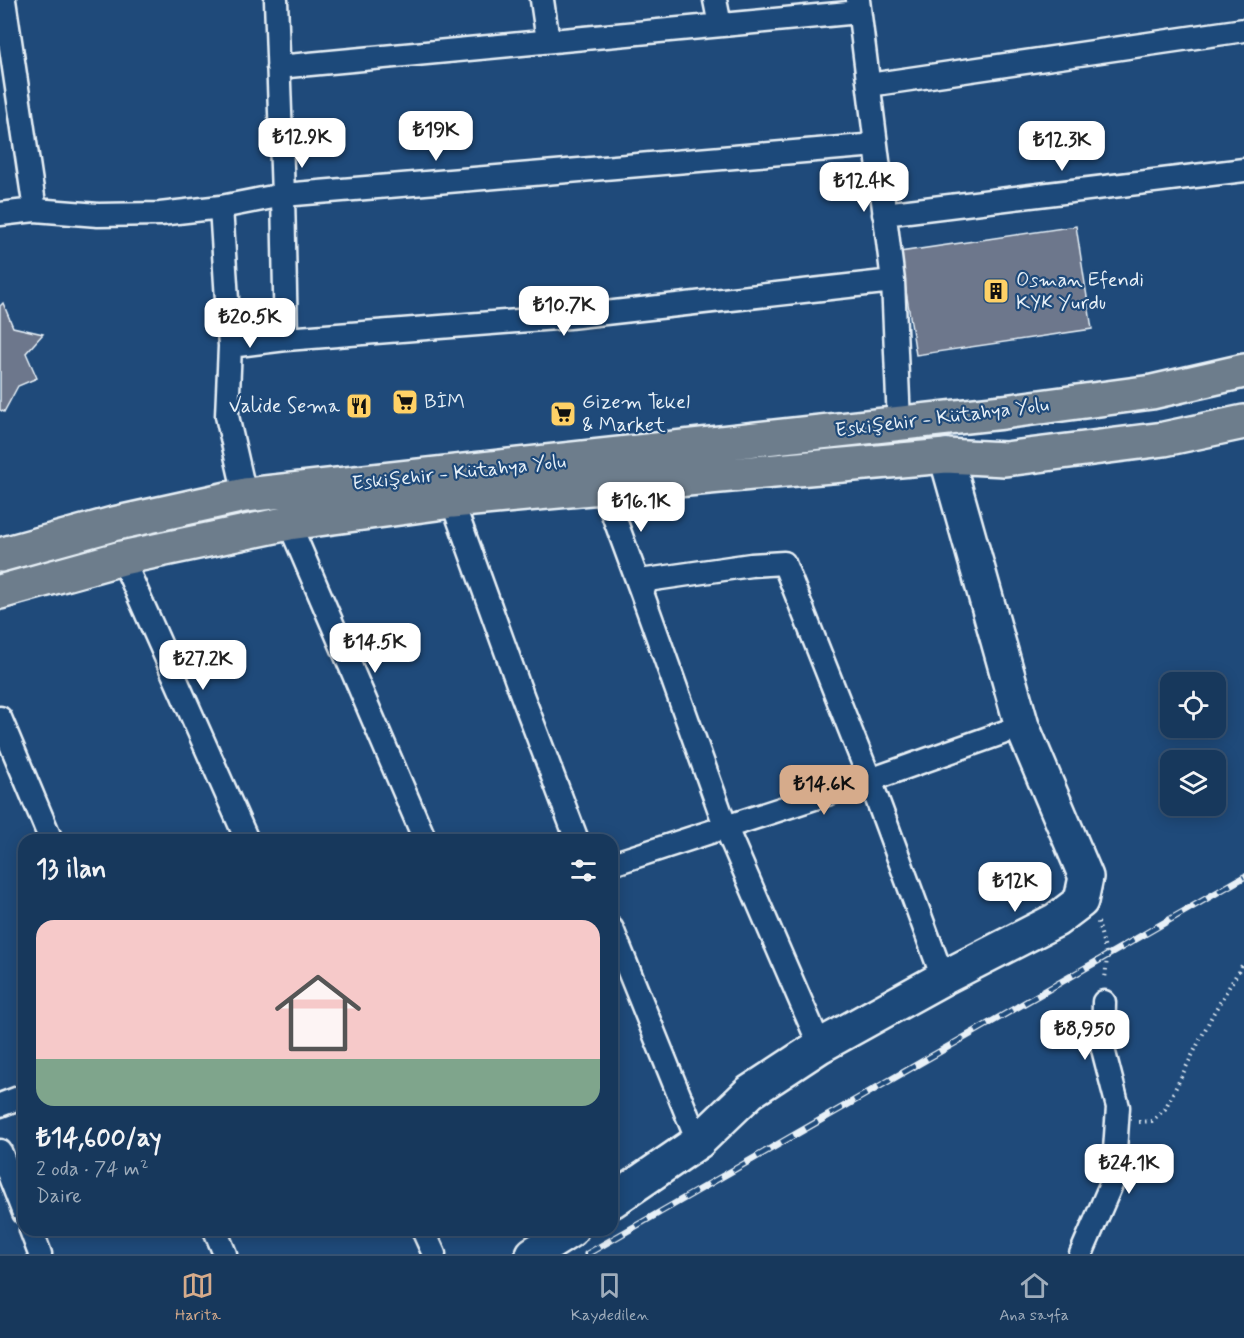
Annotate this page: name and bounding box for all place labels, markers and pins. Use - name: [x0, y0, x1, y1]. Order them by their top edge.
- pin: ₺19K: [400, 111, 472, 162]
- pin: ₺12.9K: [253, 118, 351, 169]
- pin: ₺12.3K: [1013, 121, 1111, 172]
- pin: ₺12.4K: [815, 162, 913, 213]
- place label: Osman Efendi KYK Yurdu: [1016, 267, 1144, 317]
- building icon: Osman Efendi KYK Yurdu: [981, 276, 1011, 306]
- pin: ₺10.7K: [515, 286, 613, 337]
- pin: ₺20.5K: [201, 298, 299, 349]
- supermarket icon: BİM: [390, 387, 420, 417]
- place label: BİM: [424, 389, 465, 416]
- place label: Gizem Tekel & Market: [582, 389, 690, 439]
- restaurant icon: Valide Sema: [344, 391, 374, 421]
- place label: Valide Sema: [229, 393, 341, 420]
- supermarket icon: Gizem Tekel & Market: [548, 399, 578, 429]
- pin: ₺16.1K: [592, 482, 690, 533]
- pin: ₺14.5K: [326, 623, 424, 674]
- pin: ₺27.2K: [154, 640, 252, 691]
- pin: ₺14.6K: [775, 765, 873, 816]
- pin: ₺12K: [979, 862, 1051, 913]
- pin: ₺8,950: [1036, 1010, 1134, 1061]
- pin: ₺24.1K: [1080, 1144, 1178, 1195]

